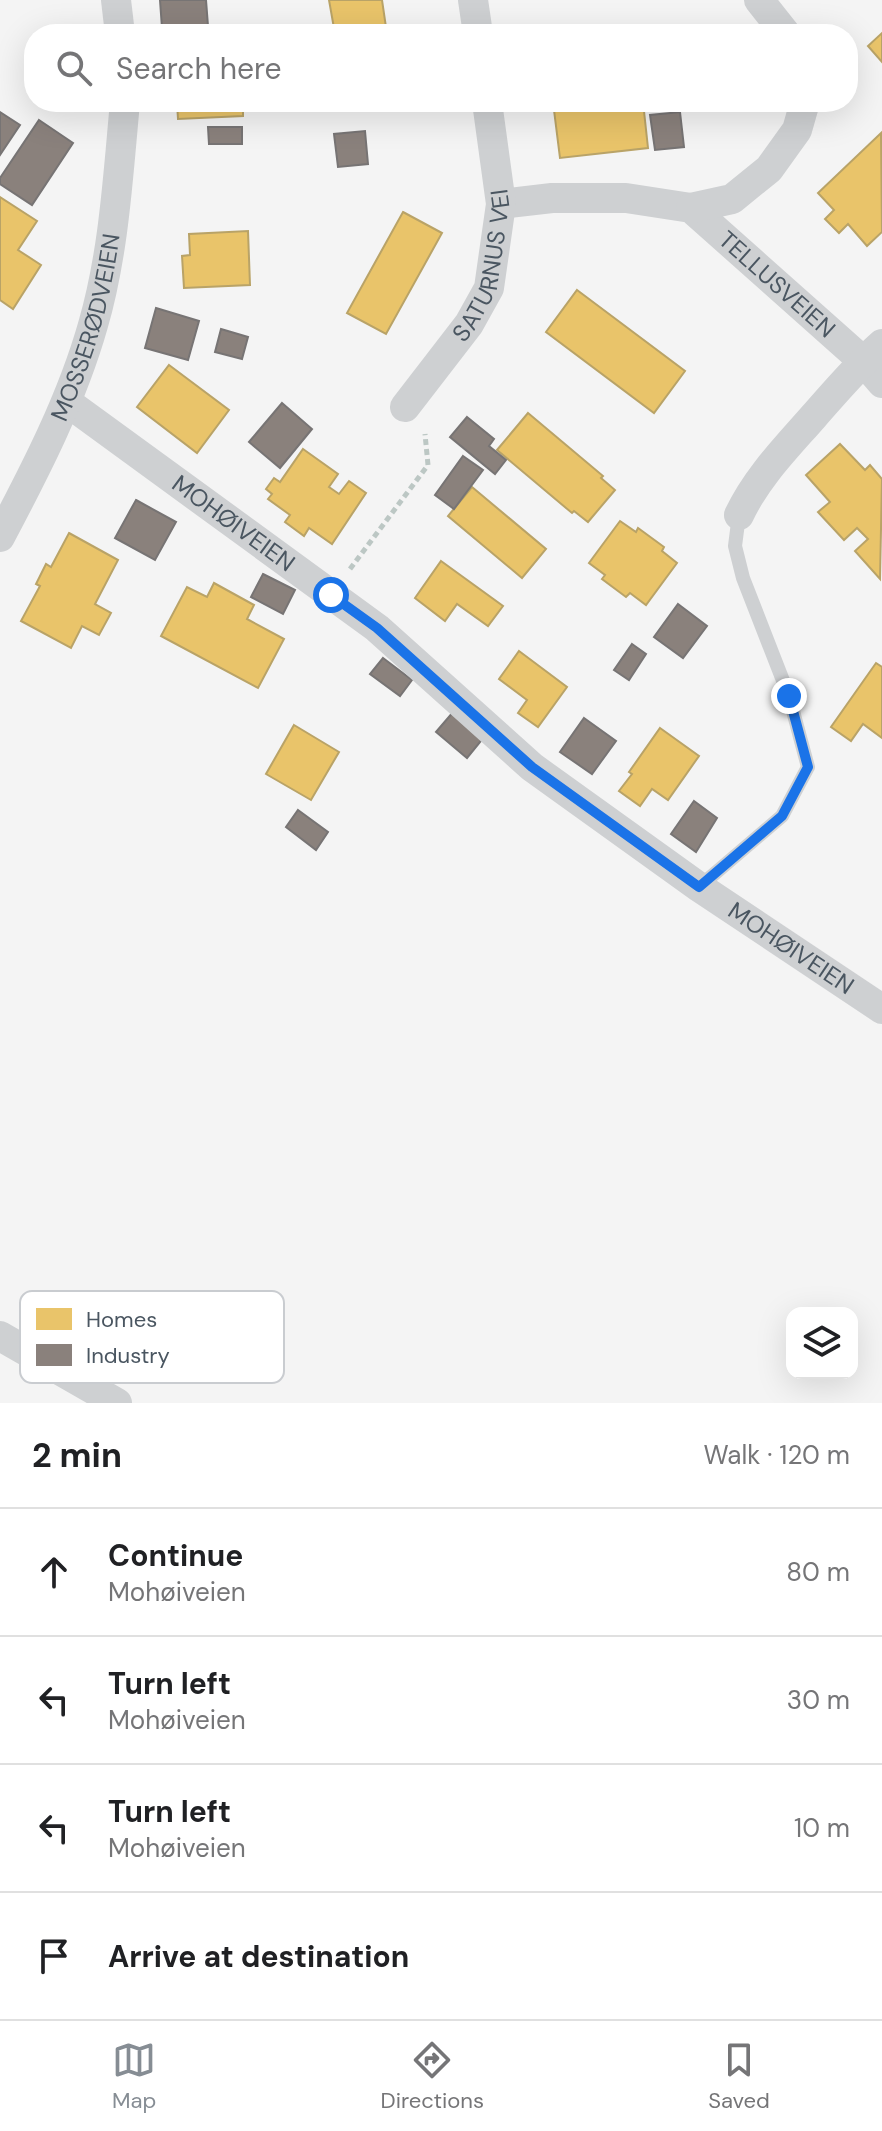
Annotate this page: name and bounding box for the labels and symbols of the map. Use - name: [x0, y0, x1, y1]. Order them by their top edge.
- street label: SATURNUS VEI: [445, 187, 516, 348]
- street label: TELLUSVEIEN: [712, 224, 842, 344]
- street label: MOSSERØDVEIEN: [43, 231, 127, 426]
- street label: MOHØIVEIEN: [166, 468, 301, 578]
- route start: [313, 577, 349, 613]
- route end: [771, 678, 807, 714]
- street label: MOHØIVEIEN: [722, 895, 860, 1001]
- legend: [20, 1291, 284, 1383]
- text: Homes: [86, 1305, 157, 1334]
- text: Industry: [86, 1341, 170, 1370]

